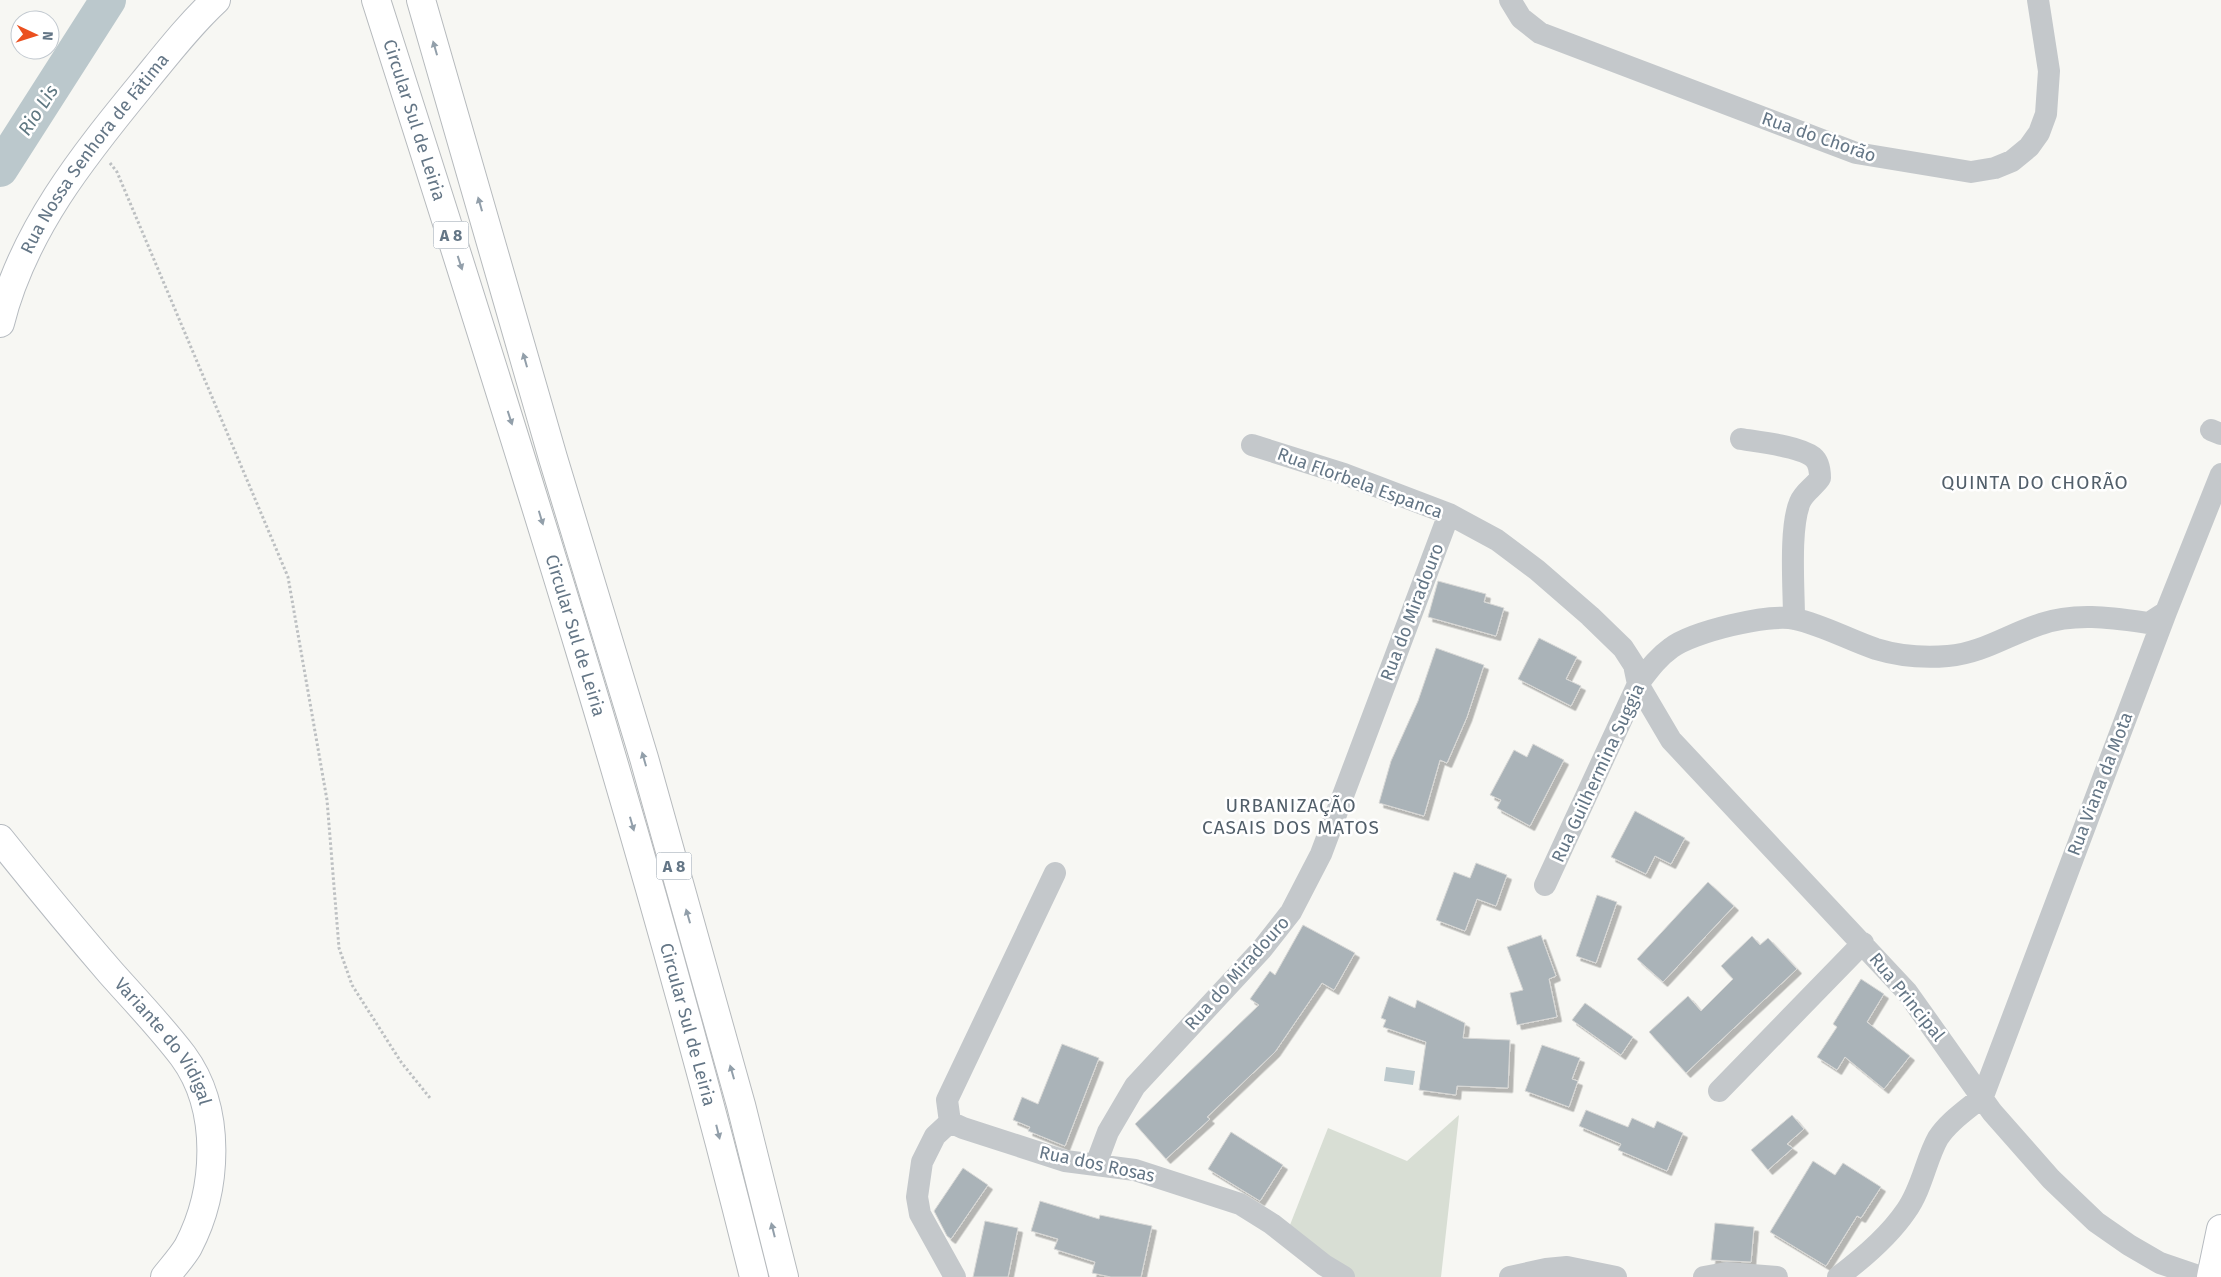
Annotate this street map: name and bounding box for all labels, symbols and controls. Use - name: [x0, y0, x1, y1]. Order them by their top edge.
- north arrow: [10, 10, 60, 60]
- text: N: [39, 31, 56, 41]
- street label: Circular Sul de Leiria: [378, 37, 450, 203]
- one-way arrow: [430, 41, 438, 56]
- street label: Rua Nossa Senhora de Fátima: [16, 49, 174, 257]
- water label: Rio Lis: [13, 80, 63, 140]
- street label: Rua do Chorão: [1759, 107, 1879, 167]
- one-way arrow: [475, 197, 483, 212]
- road number: A 8: [434, 222, 468, 248]
- one-way arrow: [457, 256, 465, 271]
- one-way arrow: [520, 353, 528, 368]
- one-way arrow: [506, 411, 514, 426]
- street label: Rua Florbela Espanca: [1274, 443, 1446, 523]
- district label: QUINTA DO CHORÃO: [1941, 471, 2129, 494]
- one-way arrow: [537, 510, 545, 525]
- street label: Rua do Miradouro: [1376, 540, 1448, 684]
- street label: Circular Sul de Leiria: [540, 552, 610, 719]
- street label: Rua Guilhermina Suggia: [1547, 680, 1649, 866]
- street label: Rua Viana da Mota: [2063, 709, 2137, 859]
- one-way arrow: [640, 752, 648, 767]
- district label: URBANIZAÇÃO CASAIS DOS MATOS: [1202, 794, 1380, 839]
- one-way arrow: [628, 817, 636, 832]
- road number: A 8: [656, 852, 692, 879]
- one-way arrow: [684, 908, 692, 923]
- street label: Rua do Miradouro: [1180, 911, 1294, 1035]
- street label: Circular Sul de Leiria: [655, 940, 721, 1108]
- street label: Rua Principal: [1865, 948, 1949, 1046]
- street label: Variante do Vidigal: [110, 973, 216, 1107]
- one-way arrow: [728, 1065, 736, 1080]
- one-way arrow: [714, 1125, 722, 1140]
- street label: Rua dos Rosas: [1037, 1141, 1157, 1187]
- one-way arrow: [768, 1222, 776, 1237]

